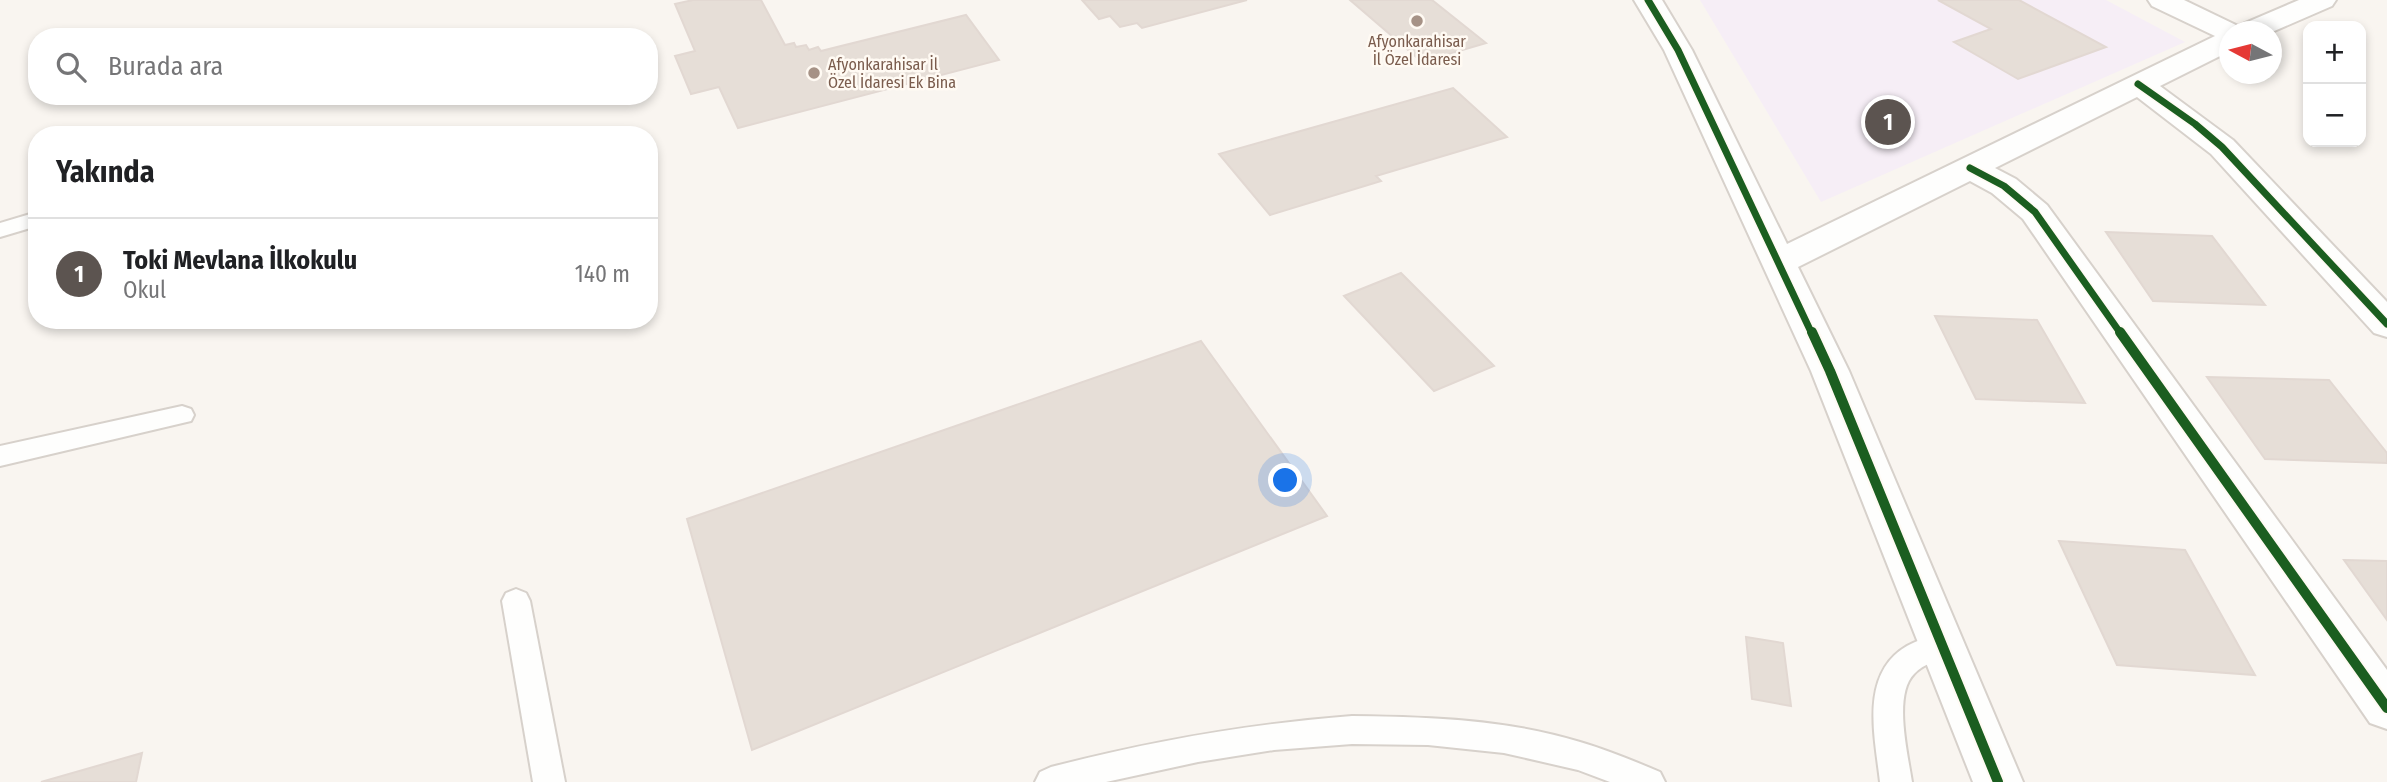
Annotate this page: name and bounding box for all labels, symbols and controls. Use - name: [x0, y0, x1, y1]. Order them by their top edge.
- marker: Afyonkarahisar İl Özel İdaresi: [1409, 13, 1425, 29]
- north arrow: [2219, 21, 2282, 84]
- map controls: [2303, 21, 2366, 147]
- button: +: [2303, 21, 2366, 84]
- search box: [28, 28, 658, 105]
- place label: Afyonkarahisar İl Özel İdaresi: [1368, 32, 1466, 69]
- icon: search: [52, 48, 90, 86]
- text: Burada ara: [108, 51, 223, 82]
- place label: Afyonkarahisar İl Özel İdaresi Ek Bina: [828, 55, 956, 92]
- marker: Afyonkarahisar İl Özel İdaresi Ek Bina: [806, 65, 822, 81]
- button: −: [2303, 84, 2366, 147]
- pin: 1: [1865, 96, 1911, 148]
- text: Yakında: [56, 154, 155, 190]
- text: Toki Mevlana İlkokulu: [123, 245, 357, 276]
- text: 1: [74, 260, 84, 288]
- text: 140 m: [575, 260, 630, 288]
- text: Okul: [123, 276, 166, 304]
- your location: [1268, 463, 1302, 497]

